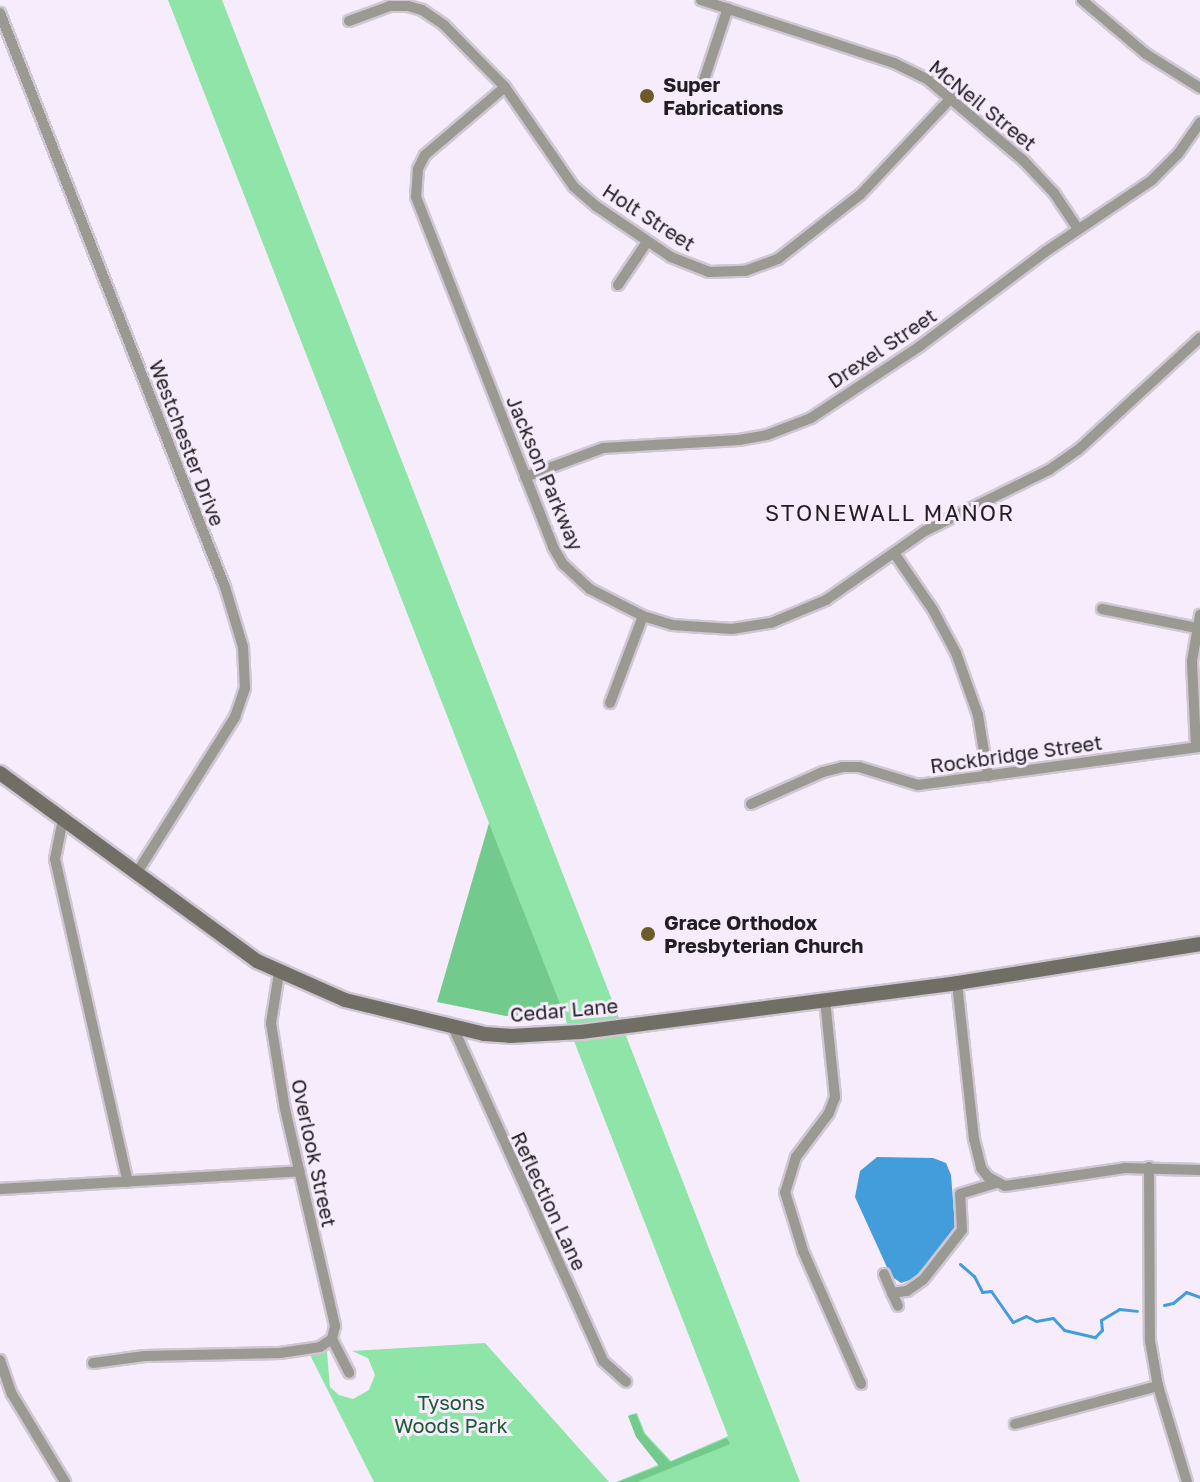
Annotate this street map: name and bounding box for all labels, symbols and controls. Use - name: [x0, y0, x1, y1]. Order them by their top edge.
- street label: McNeil Street: [925, 54, 1041, 156]
- place label: Super Fabrications: [663, 72, 784, 119]
- marker: Super Fabrications: [638, 87, 656, 105]
- street label: Holt Street: [598, 178, 700, 256]
- street label: Drexel Street: [823, 303, 941, 393]
- street label: Westchester Drive: [144, 357, 230, 529]
- street label: Jackson Parkway: [502, 392, 588, 554]
- district label: STONEWALL MANOR: [765, 500, 1015, 526]
- street label: Rockbridge Street: [928, 730, 1104, 778]
- place label: Grace Orthodox Presbyterian Church: [664, 910, 863, 957]
- marker: Grace Orthodox Presbyterian Church: [639, 925, 657, 943]
- street label: Cedar Lane: [509, 993, 619, 1027]
- street label: Overlook Street: [287, 1077, 341, 1229]
- street label: Reflection Lane: [506, 1128, 592, 1274]
- park label: Tysons Woods Park: [394, 1390, 508, 1437]

